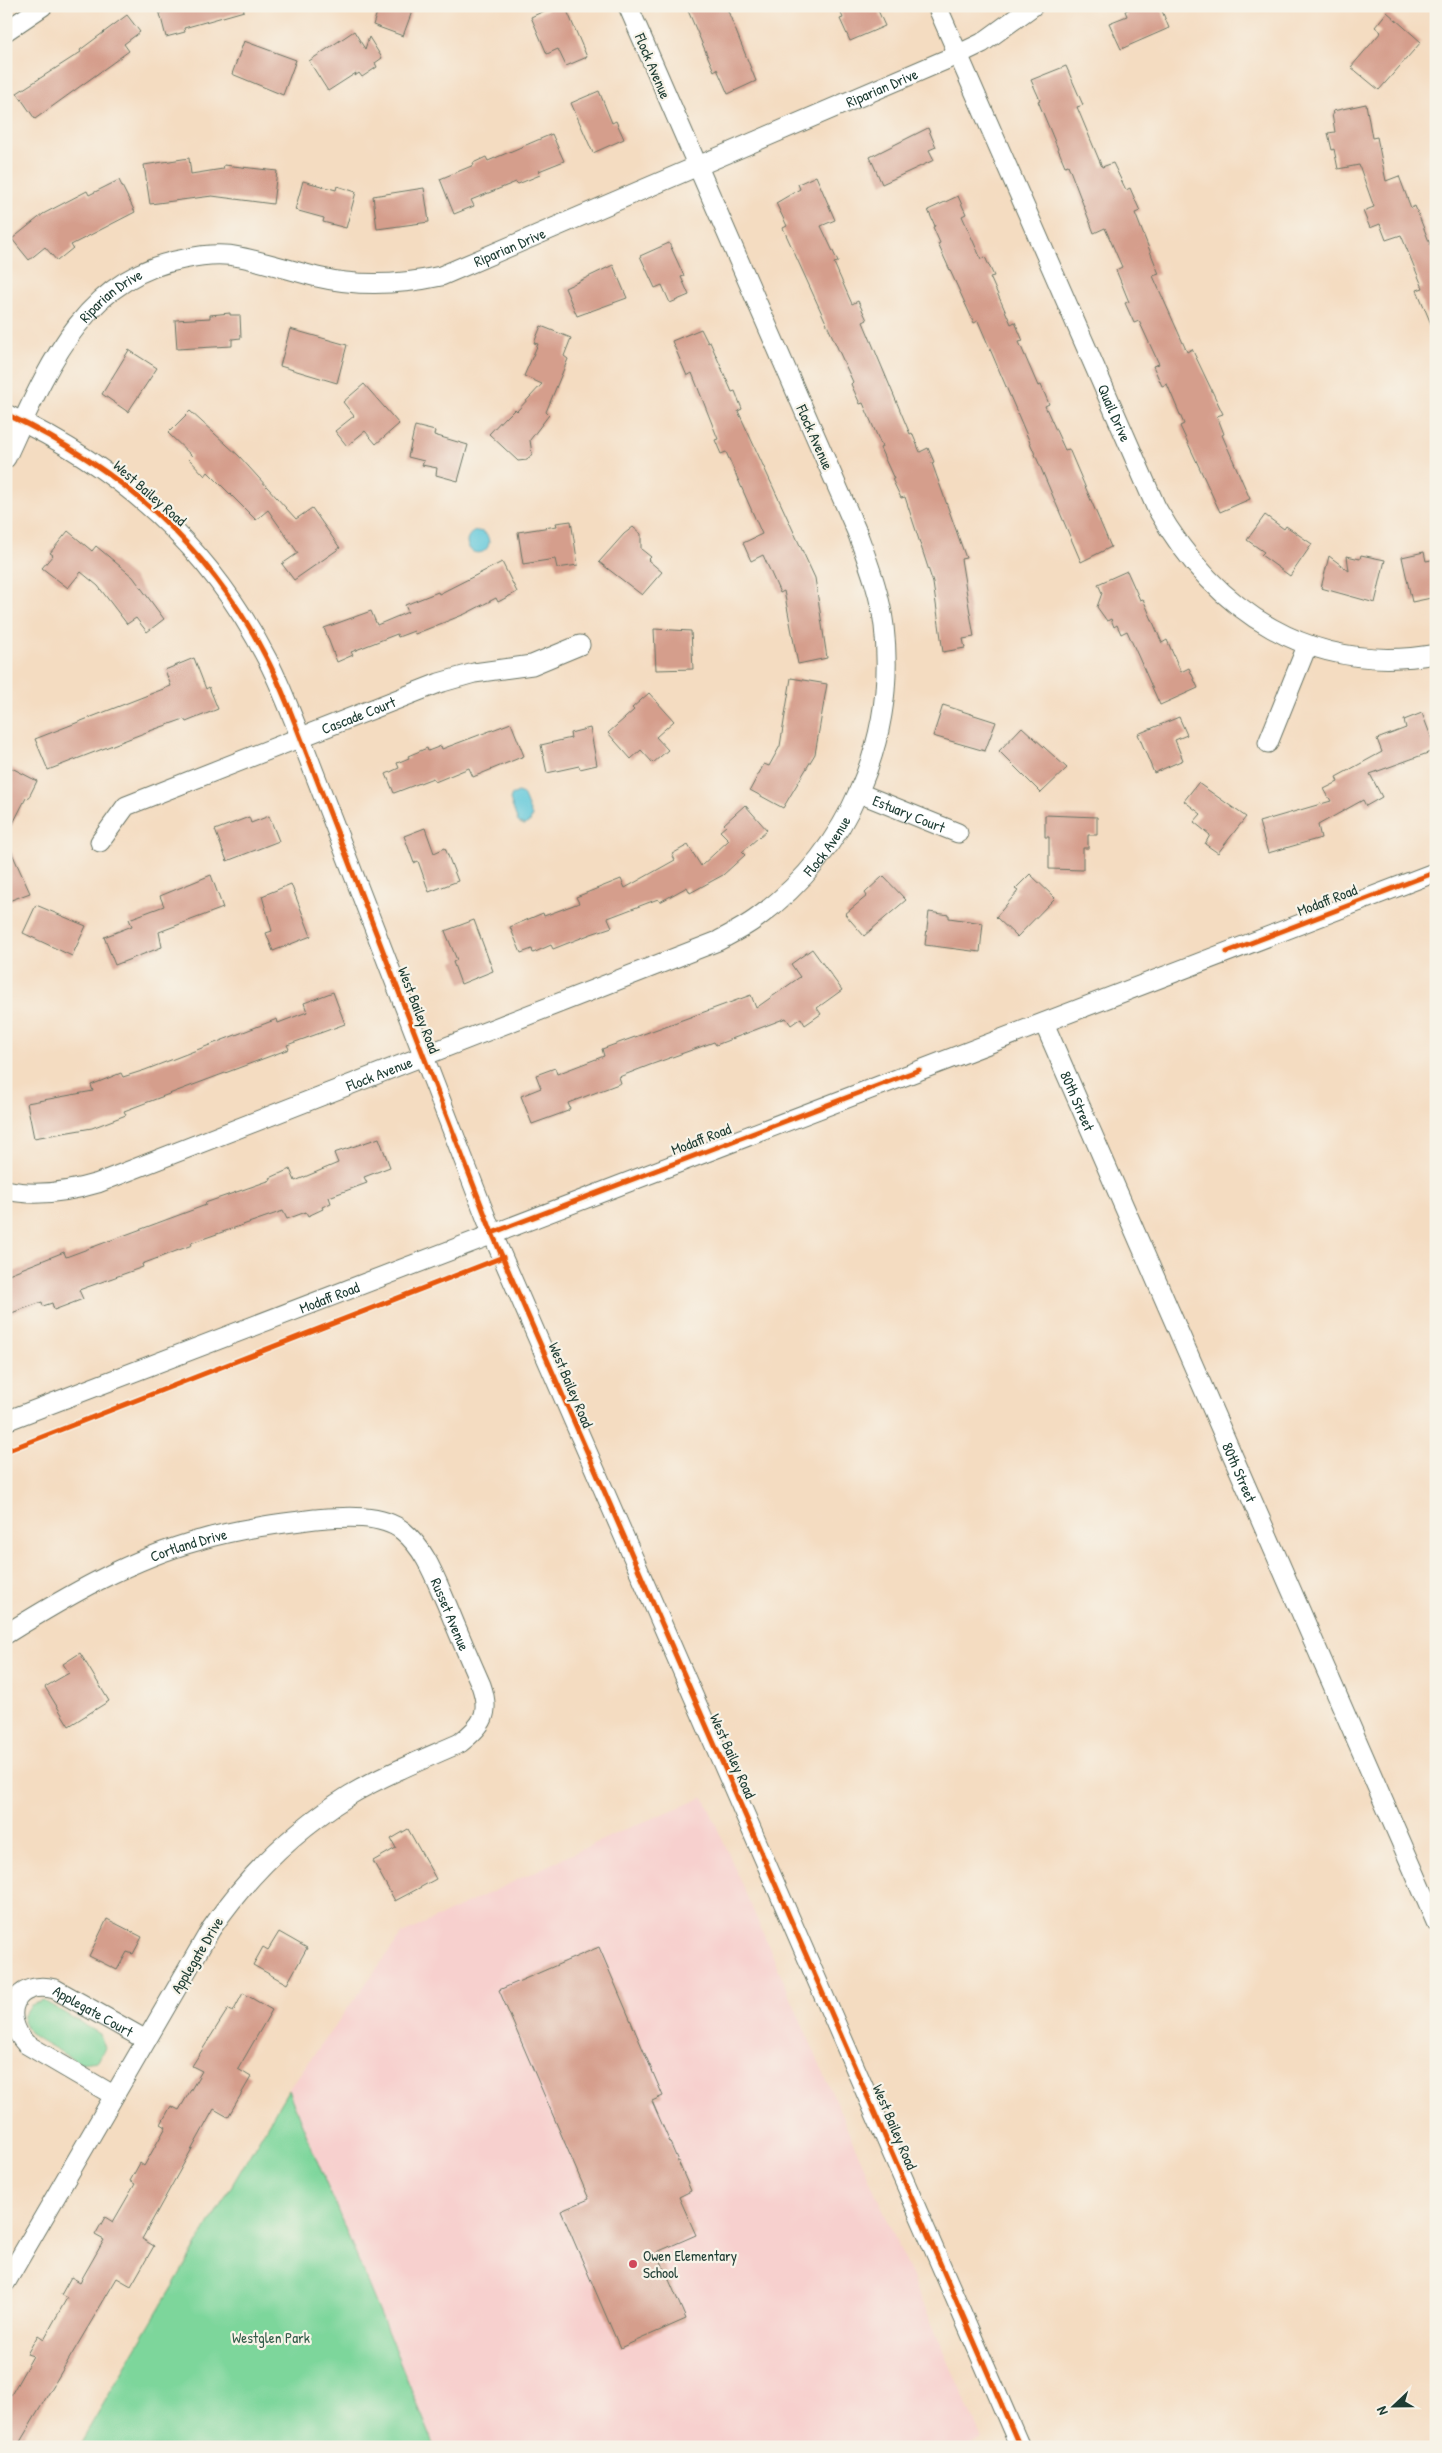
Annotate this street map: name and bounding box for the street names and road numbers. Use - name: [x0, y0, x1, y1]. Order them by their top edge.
- street label: Flock Avenue: [629, 29, 676, 102]
- street label: Riparian Drive: [843, 63, 921, 112]
- street label: Riparian Drive: [470, 222, 548, 271]
- street label: Riparian Drive: [74, 263, 145, 327]
- street label: Quail Drive: [1093, 381, 1137, 445]
- street label: Flock Avenue: [791, 400, 839, 473]
- street label: West Bailey Road: [109, 455, 191, 531]
- street label: Cascade Court: [318, 690, 399, 739]
- street label: Estuary Court: [870, 789, 949, 838]
- street label: Flock Avenue: [797, 812, 855, 881]
- street label: Modaff Road: [1294, 879, 1360, 921]
- street label: West Bailey Road: [393, 964, 445, 1056]
- street label: Flock Avenue: [342, 1051, 415, 1096]
- street label: 80th Street: [1056, 1068, 1101, 1135]
- street label: Modaff Road: [668, 1118, 734, 1160]
- street label: Modaff Road: [296, 1276, 362, 1318]
- street label: West Bailey Road: [544, 1339, 598, 1431]
- street label: 80th Street: [1218, 1439, 1262, 1506]
- street label: Cortland Drive: [147, 1523, 229, 1566]
- street label: Russet Avenue: [426, 1574, 475, 1654]
- street label: West Bailey Road: [705, 1710, 761, 1802]
- street label: Applegate Drive: [166, 1913, 228, 1997]
- street label: Applegate Court: [50, 1980, 138, 2042]
- street label: West Bailey Road: [868, 2081, 922, 2173]

